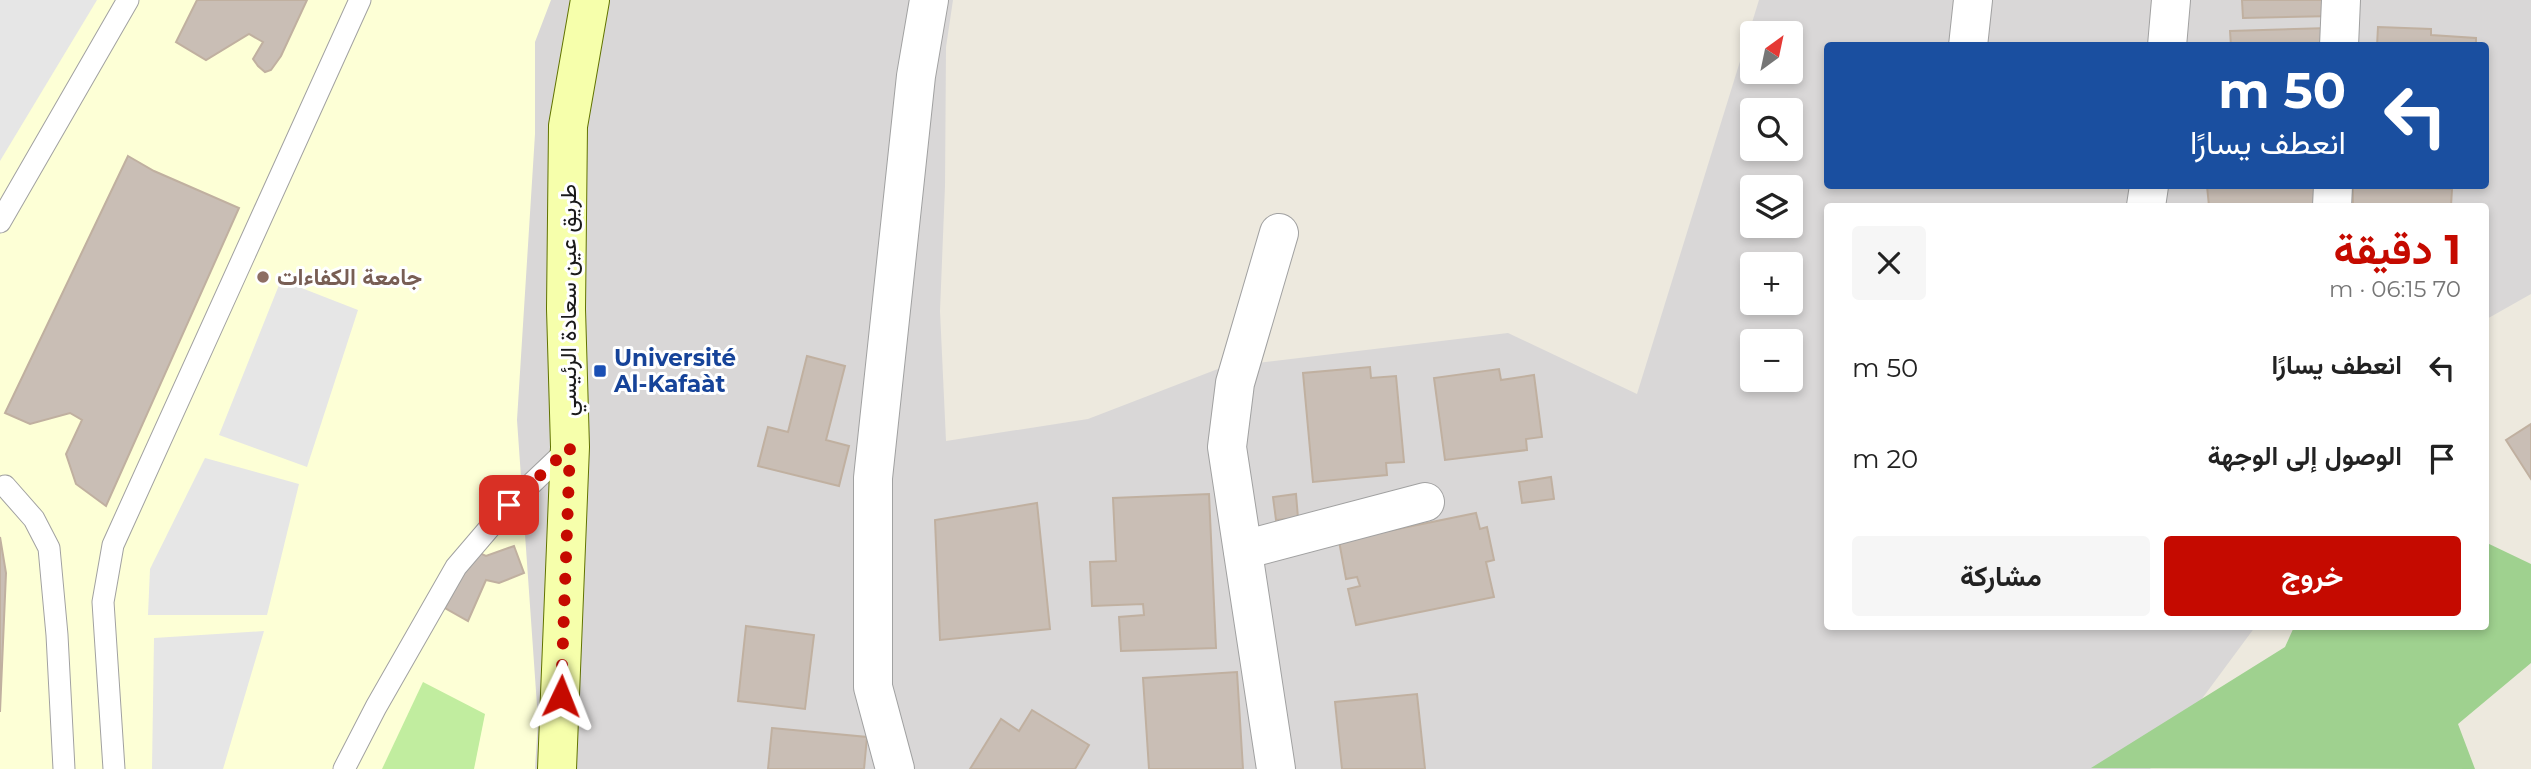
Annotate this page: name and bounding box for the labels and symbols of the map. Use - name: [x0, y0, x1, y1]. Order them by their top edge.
- north arrow: [1740, 21, 1802, 84]
- street label: طريق عين سعادة الرئيسي: [554, 184, 587, 416]
- place label: جامعة الكفاءات: [277, 263, 422, 291]
- marker: جامعة الكفاءات: [255, 269, 271, 285]
- place label: Université Al-Kafaàt: [613, 344, 736, 398]
- marker: Université Al-Kafaàt: [592, 363, 608, 379]
- pin: [479, 475, 539, 535]
- position arrow: [524, 659, 598, 733]

